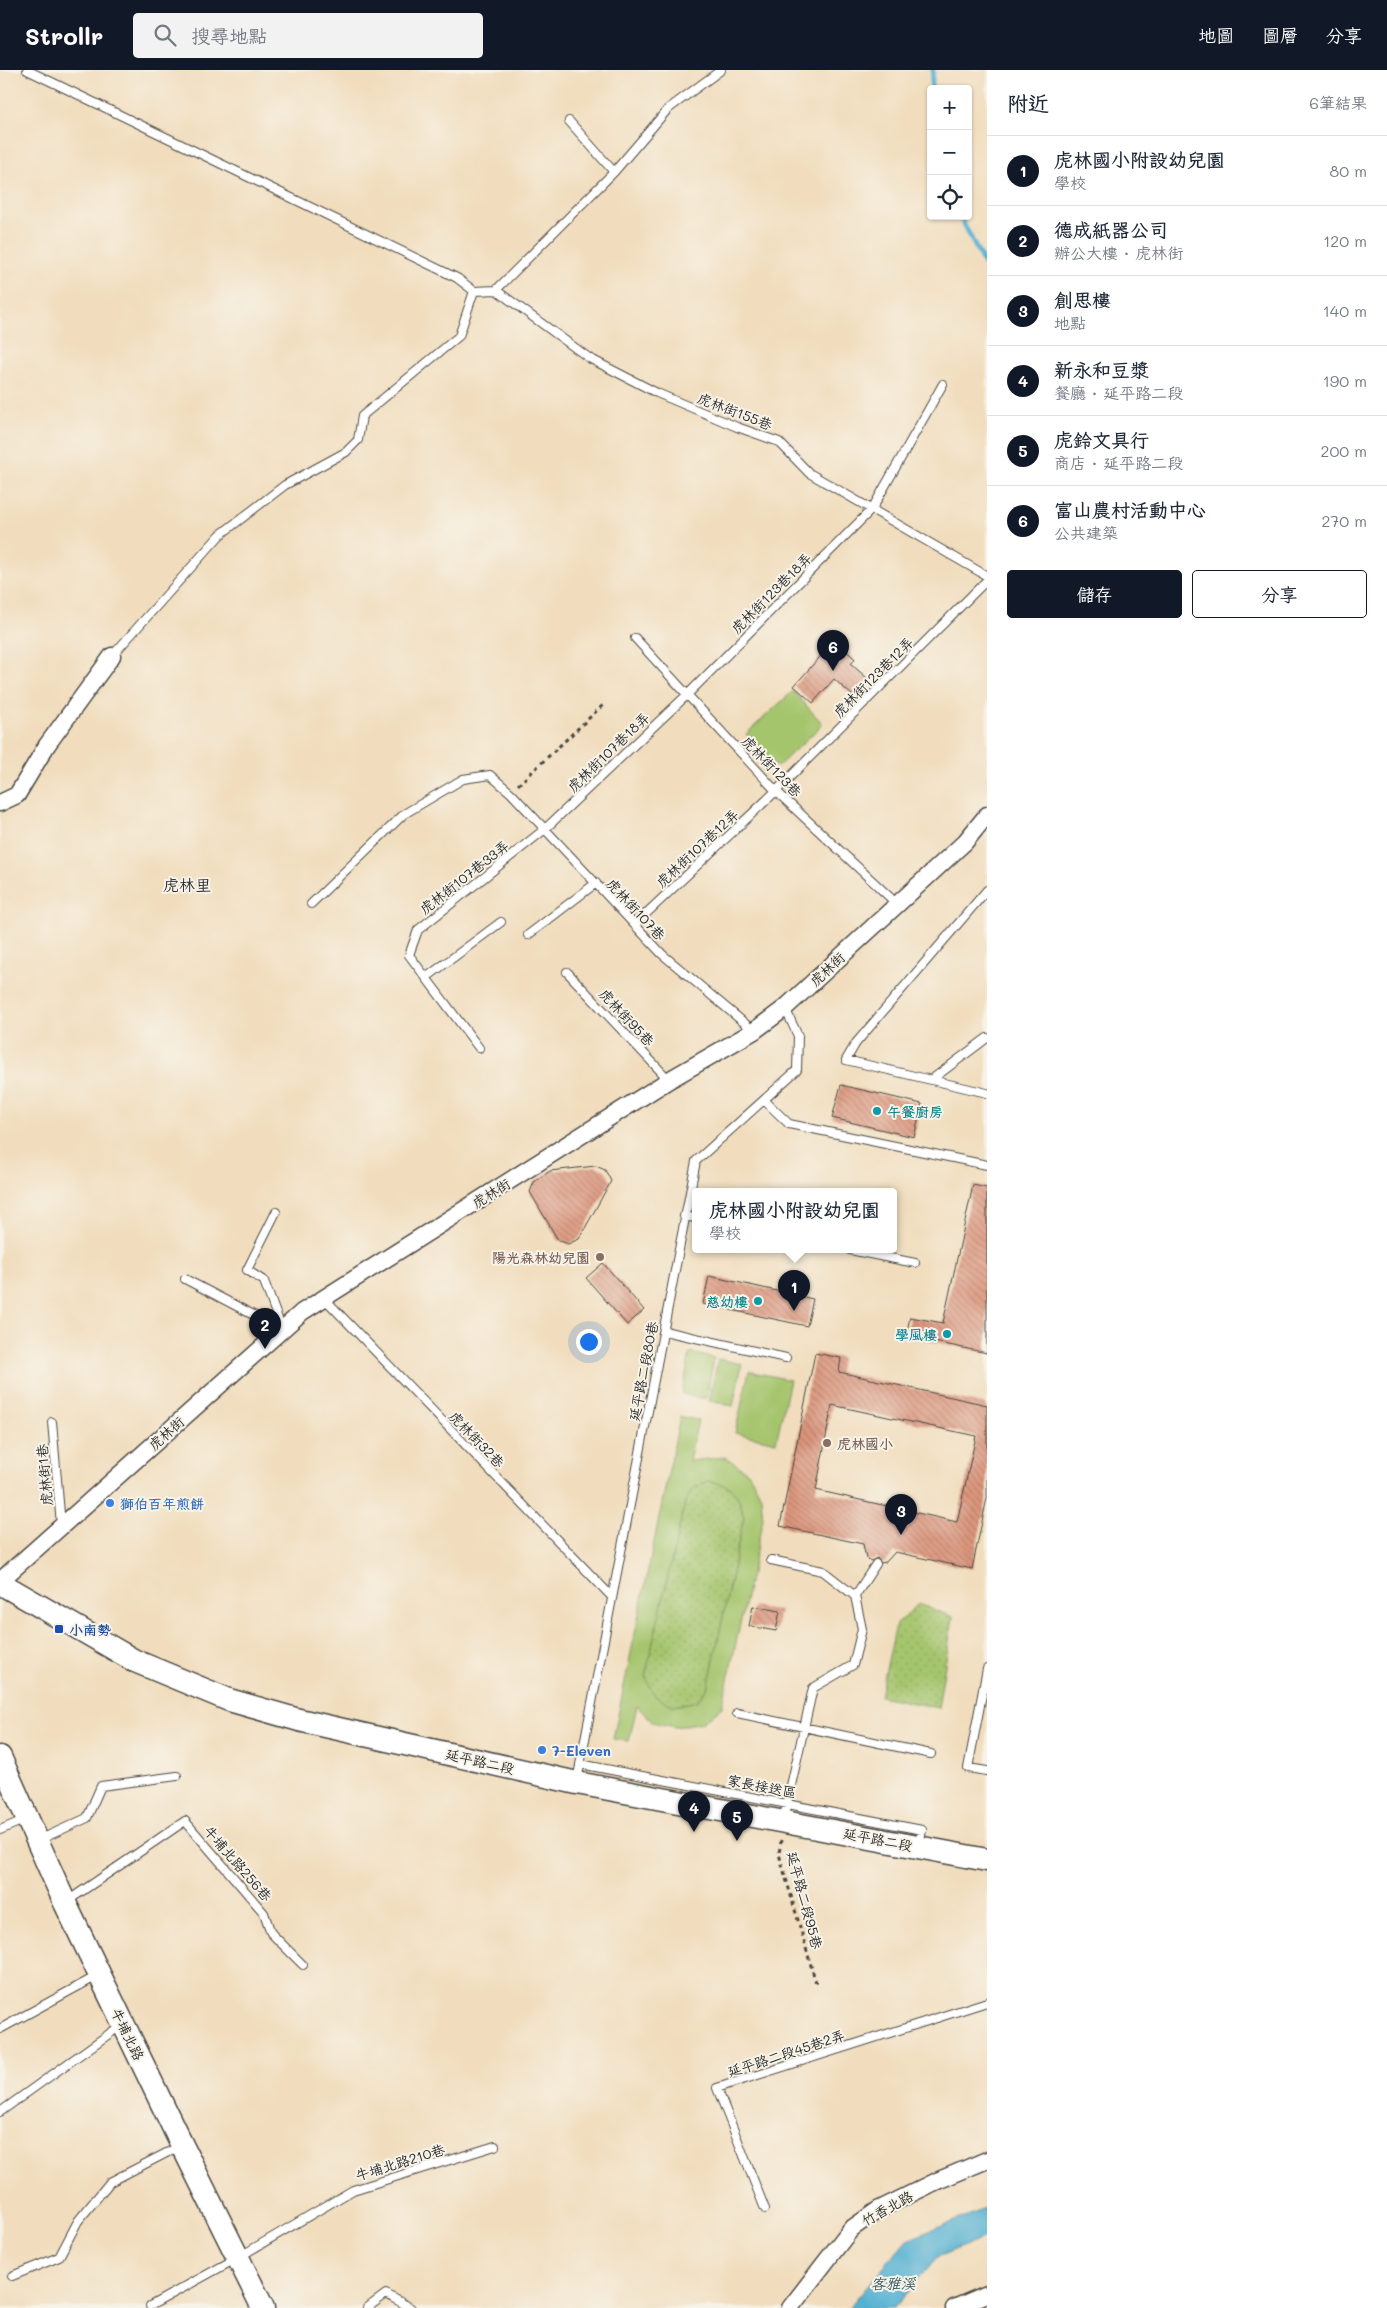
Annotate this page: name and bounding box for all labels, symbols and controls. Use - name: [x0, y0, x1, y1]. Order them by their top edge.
- search box: [133, 13, 483, 58]
- text: Strollr: [25, 20, 103, 51]
- icon: search: [151, 21, 179, 49]
- text: 搜尋地點: [191, 23, 267, 48]
- text: 地圖: [1198, 23, 1234, 47]
- text: 圖層: [1262, 23, 1298, 47]
- text: 分享: [1326, 23, 1362, 47]
- map controls: [927, 85, 972, 220]
- button: +: [927, 85, 972, 130]
- text: 附近: [1007, 89, 1049, 116]
- text: 6筆結果: [1309, 92, 1367, 113]
- button: −: [927, 130, 972, 175]
- text: 虎林國小附設幼兒園: [1054, 147, 1225, 172]
- text: 1: [1019, 160, 1027, 181]
- text: 80 m: [1330, 160, 1367, 181]
- text: 學校: [1054, 172, 1086, 193]
- button: locate: [927, 175, 972, 220]
- text: 德成紙器公司: [1054, 217, 1168, 242]
- text: 2: [1019, 230, 1027, 251]
- text: 120 m: [1323, 230, 1367, 251]
- text: 辦公大樓 · 虎林街: [1054, 242, 1183, 263]
- text: 創思樓: [1054, 287, 1111, 312]
- text: 3: [1018, 300, 1028, 321]
- text: 140 m: [1323, 300, 1367, 321]
- text: 地點: [1054, 312, 1086, 333]
- text: 新永和豆漿: [1054, 357, 1149, 382]
- text: 4: [1018, 370, 1028, 391]
- text: 190 m: [1323, 370, 1367, 391]
- text: 餐廳 · 延平路二段: [1054, 382, 1183, 403]
- street label: 虎林街155巷: [695, 388, 776, 434]
- text: 虎鈴文具行: [1054, 427, 1149, 452]
- text: 5: [1018, 440, 1028, 461]
- text: 200 m: [1320, 440, 1367, 461]
- text: 商店 · 延平路二段: [1054, 452, 1183, 473]
- text: 富山農村活動中心: [1054, 497, 1206, 522]
- text: 6: [1018, 510, 1028, 531]
- text: 270 m: [1321, 510, 1367, 531]
- text: 公共建築: [1054, 522, 1118, 543]
- street label: 虎林街123巷18弄: [726, 548, 816, 638]
- button: 儲存: [1007, 570, 1182, 618]
- button: 分享: [1192, 570, 1367, 618]
- pin: 6: [817, 630, 849, 671]
- street label: 虎林街123巷12弄: [829, 633, 917, 721]
- street label: 虎林街107巷18弄: [563, 708, 653, 796]
- street label: 虎林街123巷: [738, 731, 807, 801]
- street label: 虎林街107巷12弄: [651, 805, 743, 891]
- street label: 虎林街107巷33弄: [415, 836, 513, 918]
- district label: 虎林里: [163, 874, 211, 895]
- street label: 虎林街107巷: [602, 874, 670, 945]
- street label: 虎林街: [805, 948, 849, 990]
- street label: 虎林街95巷: [595, 984, 659, 1051]
- place label: 午餐廚房: [887, 1102, 943, 1121]
- marker: 午餐廚房: [871, 1105, 883, 1117]
- street label: 虎林街: [468, 1174, 514, 1212]
- popup: [692, 1188, 897, 1253]
- text: 虎林國小附設幼兒園: [709, 1197, 880, 1222]
- text: 學校: [709, 1222, 741, 1243]
- place label: 陽光森林幼兒園: [492, 1248, 590, 1267]
- marker: 陽光森林幼兒園: [594, 1251, 606, 1263]
- pin: 1: [778, 1270, 810, 1311]
- place label: 慈幼樓: [706, 1292, 748, 1311]
- marker: 慈幼樓: [752, 1295, 764, 1307]
- pin: 2: [249, 1308, 281, 1349]
- street label: 延平路二段80巷: [624, 1319, 662, 1422]
- place label: 學風樓: [895, 1325, 937, 1344]
- marker: 學風樓: [941, 1328, 953, 1340]
- your location: [576, 1329, 602, 1355]
- street label: 虎林街32巷: [445, 1406, 510, 1472]
- street label: 虎林街: [144, 1412, 188, 1454]
- place label: 虎林國小: [837, 1434, 893, 1453]
- marker: 虎林國小: [821, 1437, 833, 1449]
- street label: 虎林街1巷: [32, 1442, 56, 1507]
- place label: 獅伯百年煎餅: [120, 1494, 204, 1513]
- pin: 3: [885, 1494, 917, 1535]
- marker: 獅伯百年煎餅: [104, 1497, 116, 1509]
- place label: 小南勢: [69, 1620, 111, 1639]
- marker: 小南勢: [53, 1623, 65, 1635]
- place label: 7-Eleven: [552, 1741, 611, 1760]
- street label: 延平路二段: [444, 1744, 516, 1778]
- marker: 7-Eleven: [536, 1744, 548, 1756]
- street label: 家長接送區: [726, 1770, 798, 1802]
- pin: 4: [678, 1791, 710, 1832]
- pin: 5: [721, 1800, 753, 1841]
- street label: 牛埔北路256巷: [200, 1821, 277, 1906]
- street label: 延平路二段: [842, 1823, 914, 1855]
- street label: 延平路二段95巷: [783, 1849, 827, 1952]
- street label: 牛埔北路: [107, 2005, 149, 2063]
- street label: 延平路二段45巷2弄: [725, 2025, 847, 2081]
- street label: 牛埔北路210巷: [353, 2139, 448, 2185]
- street label: 竹香北路: [858, 2186, 916, 2230]
- water label: 客雅溪: [870, 2273, 916, 2293]

